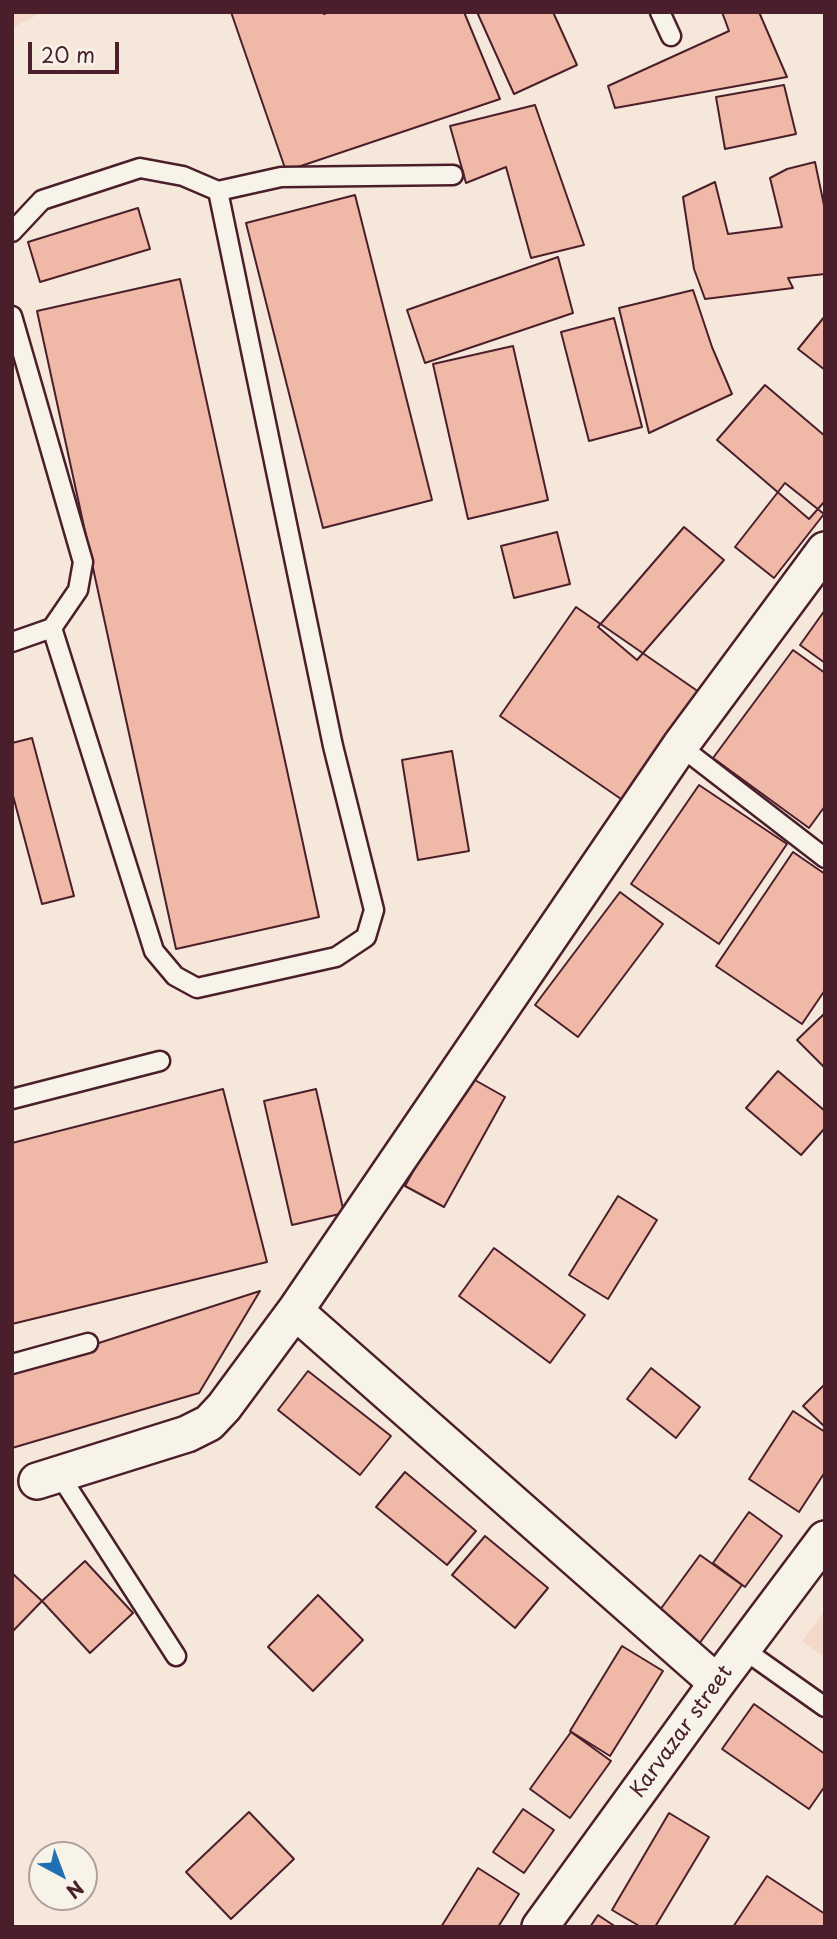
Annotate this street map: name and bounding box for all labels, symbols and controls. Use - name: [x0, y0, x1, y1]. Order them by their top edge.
- scale bar: [32, 28, 122, 72]
- text: 20 m: [41, 38, 95, 70]
- street label: Karvazar street: [626, 1661, 738, 1803]
- north arrow: [28, 1841, 98, 1911]
- text: N: [61, 1875, 90, 1906]

